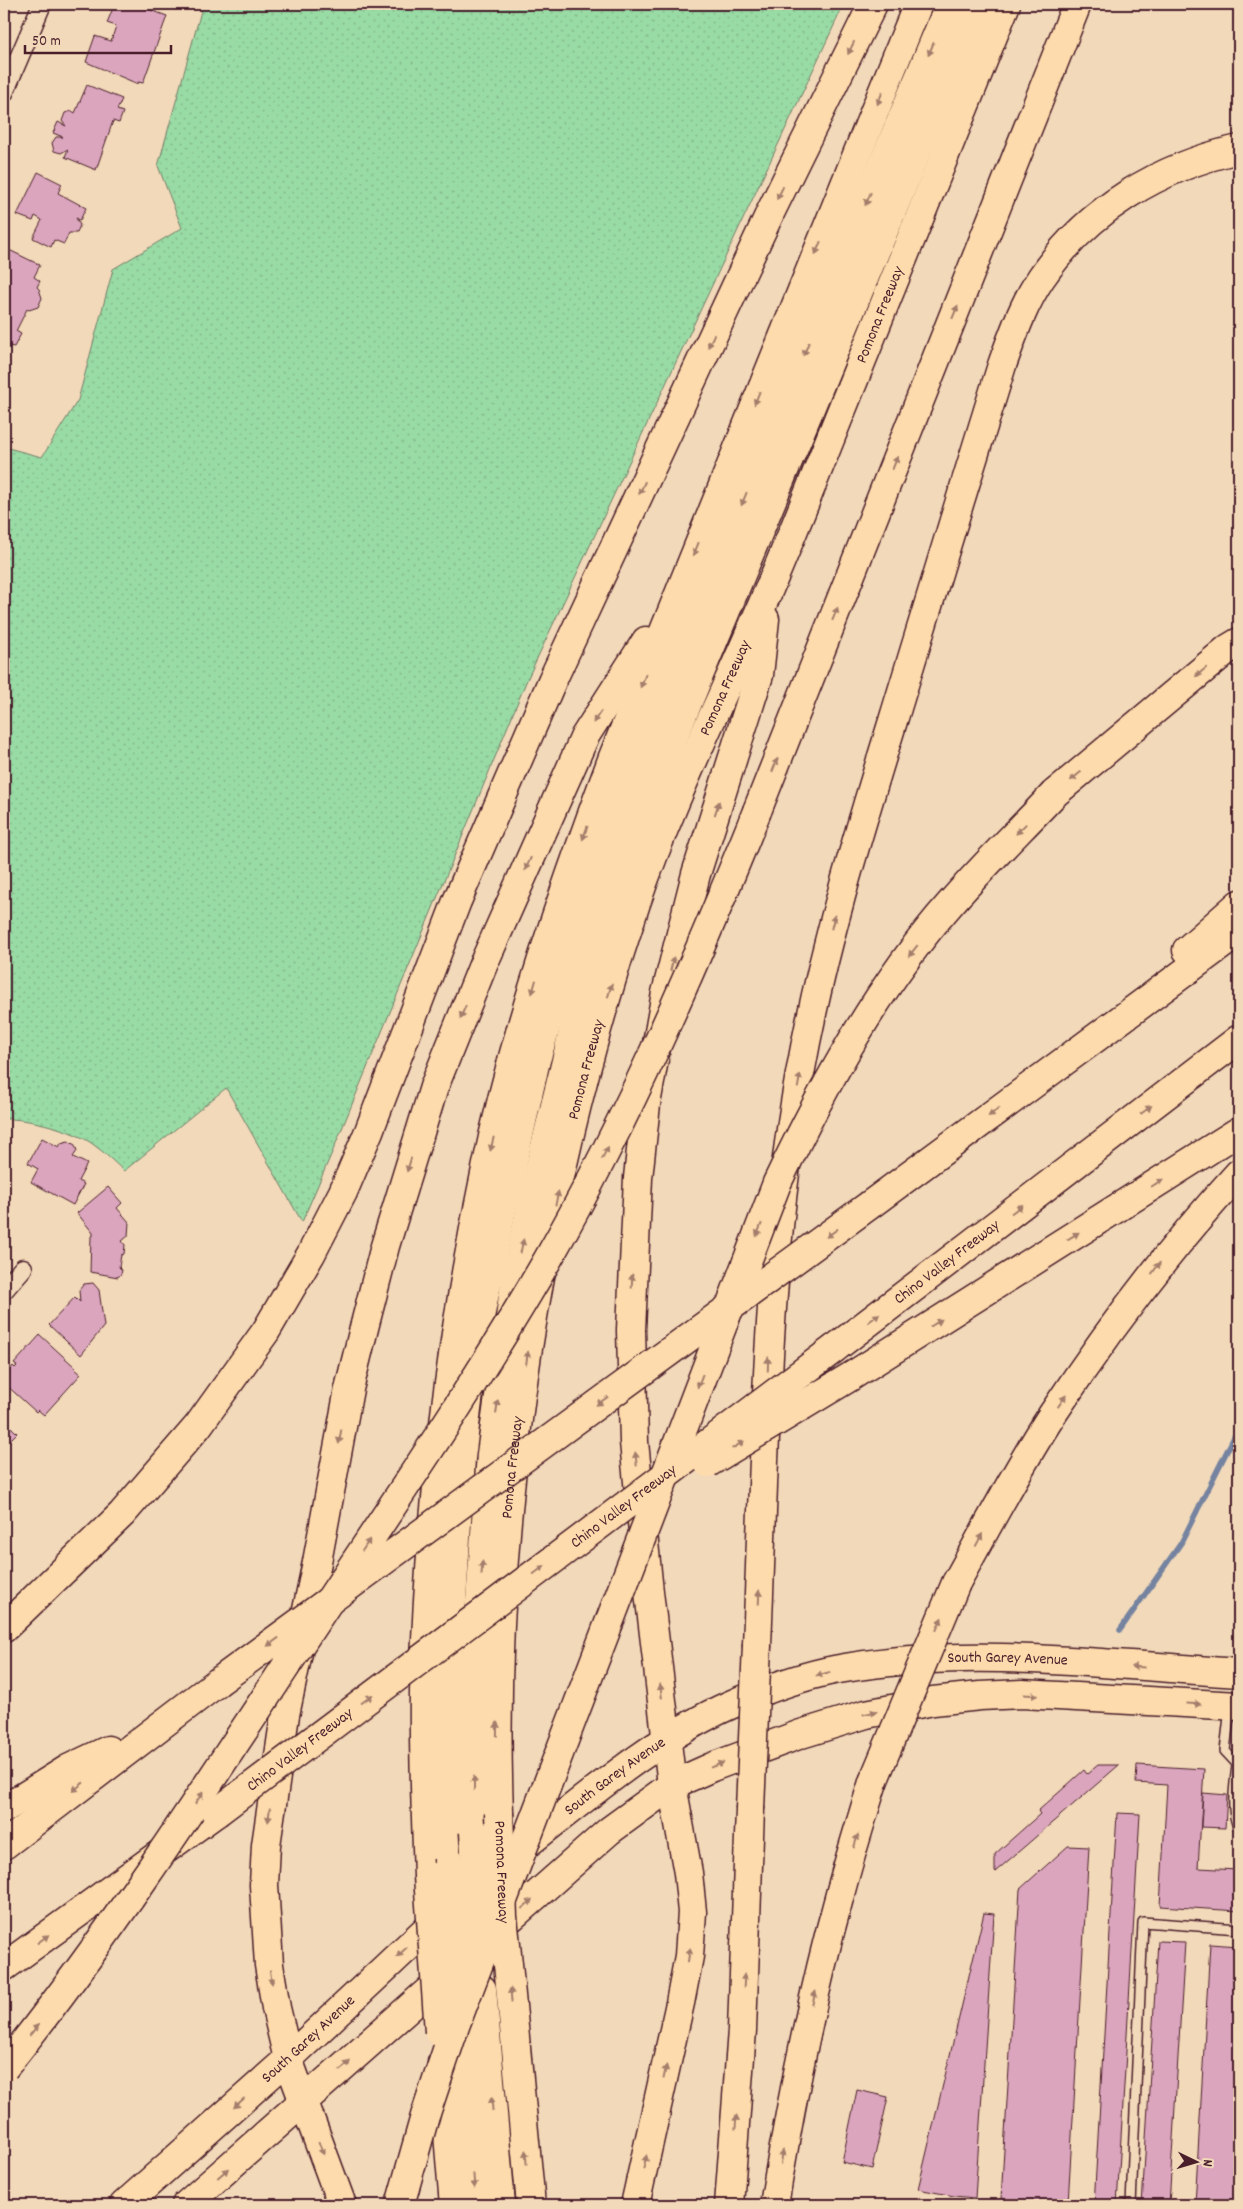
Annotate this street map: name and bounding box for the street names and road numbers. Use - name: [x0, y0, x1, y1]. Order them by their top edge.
- street label: Pomona Freeway: [850, 262, 910, 367]
- street label: Pomona Freeway: [694, 636, 757, 739]
- street label: Pomona Freeway: [562, 1017, 611, 1122]
- street label: Chino Valley Freeway: [889, 1214, 1005, 1310]
- street label: Pomona Freeway: [496, 1415, 530, 1520]
- street label: Chino Valley Freeway: [566, 1459, 682, 1554]
- street label: South Garey Avenue: [947, 1646, 1069, 1672]
- street label: Chino Valley Freeway: [242, 1702, 358, 1798]
- street label: South Garey Avenue: [559, 1731, 670, 1821]
- street label: Pomona Freeway: [488, 1820, 515, 1925]
- street label: South Garey Avenue: [257, 1990, 361, 2089]

